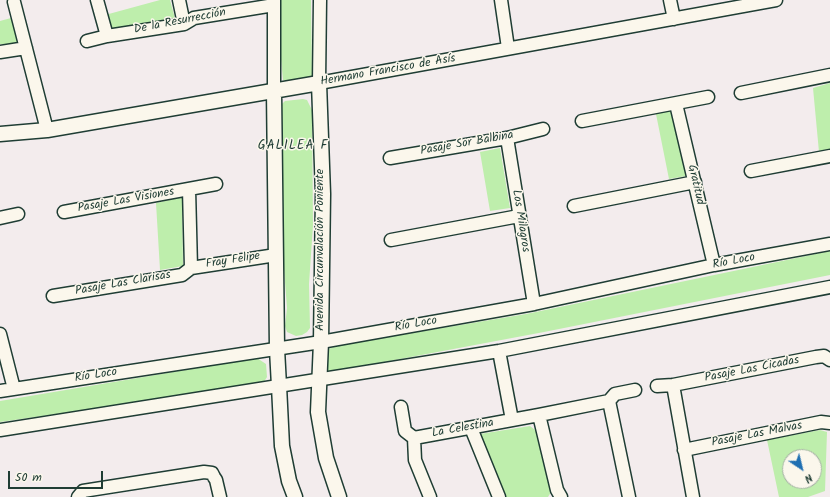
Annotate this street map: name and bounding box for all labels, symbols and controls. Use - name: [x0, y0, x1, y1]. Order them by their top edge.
- street label: De la Resurrección: [133, 6, 227, 38]
- street label: Hermano Francisco de Asís: [319, 52, 457, 90]
- street label: Pasaje Sor Balbina: [419, 129, 515, 159]
- district label: GALILEA F: [258, 139, 328, 155]
- street label: Gratitud: [683, 163, 707, 207]
- street label: Avenida Circunvalación Poniente: [314, 169, 328, 331]
- street label: Pasaje Las Visiones: [77, 185, 175, 217]
- street label: Los Milagros: [508, 189, 532, 253]
- street label: Fray Felipe: [205, 250, 261, 272]
- street label: Río Loco: [712, 251, 756, 273]
- street label: Pasaje Las Clarisas: [74, 269, 172, 299]
- street label: Río Loco: [394, 314, 438, 336]
- street label: Pasaje Las Cicadas: [704, 354, 800, 386]
- street label: Río Loco: [74, 366, 118, 386]
- street label: La Celestina: [431, 416, 495, 442]
- street label: Pasaje Las Malvas: [710, 419, 804, 451]
- north arrow: [782, 449, 822, 489]
- scale bar: [10, 463, 105, 489]
- text: 50 m: [15, 468, 42, 487]
- text: N: [800, 469, 816, 487]

